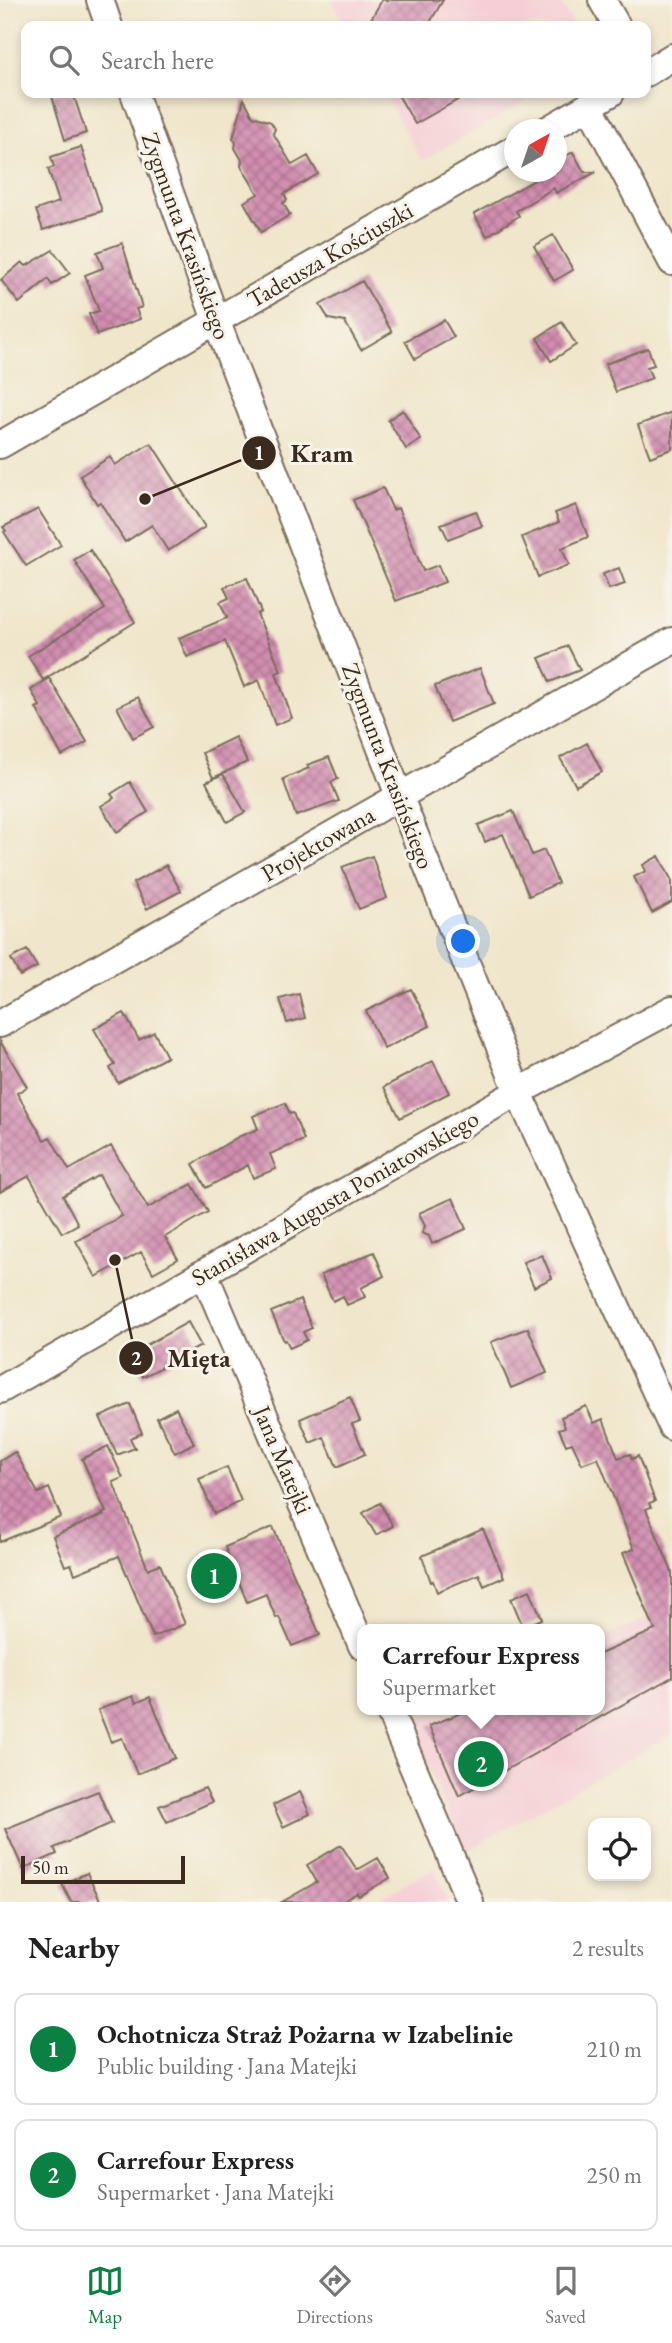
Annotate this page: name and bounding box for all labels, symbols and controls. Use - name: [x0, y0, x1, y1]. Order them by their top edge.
- search box: [21, 21, 651, 98]
- icon: search: [45, 41, 83, 79]
- text: Search here: [101, 43, 214, 77]
- north arrow: [504, 119, 567, 182]
- street label: Zygmunta Krasińskiego: [135, 128, 238, 344]
- street label: Tadeusza Kościuszki: [241, 194, 418, 315]
- callout: Kram: [241, 429, 367, 476]
- text: Kram: [291, 436, 353, 470]
- text: 1: [253, 439, 265, 466]
- street label: Zygmunta Krasińskiego: [335, 658, 442, 873]
- street label: Projektowana: [255, 798, 380, 889]
- your location: [446, 924, 480, 958]
- street label: Stanisława Augusta Poniatowskiego: [185, 1102, 484, 1293]
- callout: Mięta: [118, 1335, 245, 1382]
- text: Mięta: [167, 1341, 231, 1375]
- text: 2: [130, 1344, 142, 1371]
- street label: Jana Matejki: [246, 1399, 320, 1519]
- pin: 1: [191, 1550, 237, 1602]
- popup: [357, 1624, 605, 1715]
- text: Carrefour Express: [382, 1638, 580, 1672]
- text: Supermarket: [382, 1672, 496, 1702]
- pin: 2: [458, 1738, 504, 1790]
- map controls: [588, 1818, 651, 1881]
- button: locate: [588, 1818, 651, 1881]
- scale bar: [21, 1853, 186, 1885]
- text: 50 m: [32, 1855, 69, 1880]
- text: Nearby: [28, 1928, 120, 1967]
- text: 2 results: [572, 1933, 644, 1963]
- text: Ochotnicza Straż Pożarna w Izabelinie: [97, 2017, 513, 2051]
- text: 1: [47, 2034, 59, 2064]
- text: 210 m: [586, 2034, 642, 2064]
- text: Public building · Jana Matejki: [97, 2051, 357, 2081]
- text: Carrefour Express: [97, 2143, 294, 2177]
- text: 2: [47, 2160, 59, 2190]
- text: 250 m: [586, 2160, 642, 2190]
- text: Supermarket · Jana Matejki: [97, 2177, 334, 2207]
- tab: Map: [86, 2262, 124, 2329]
- tab: Directions: [296, 2262, 373, 2329]
- tab: Saved: [545, 2262, 586, 2329]

